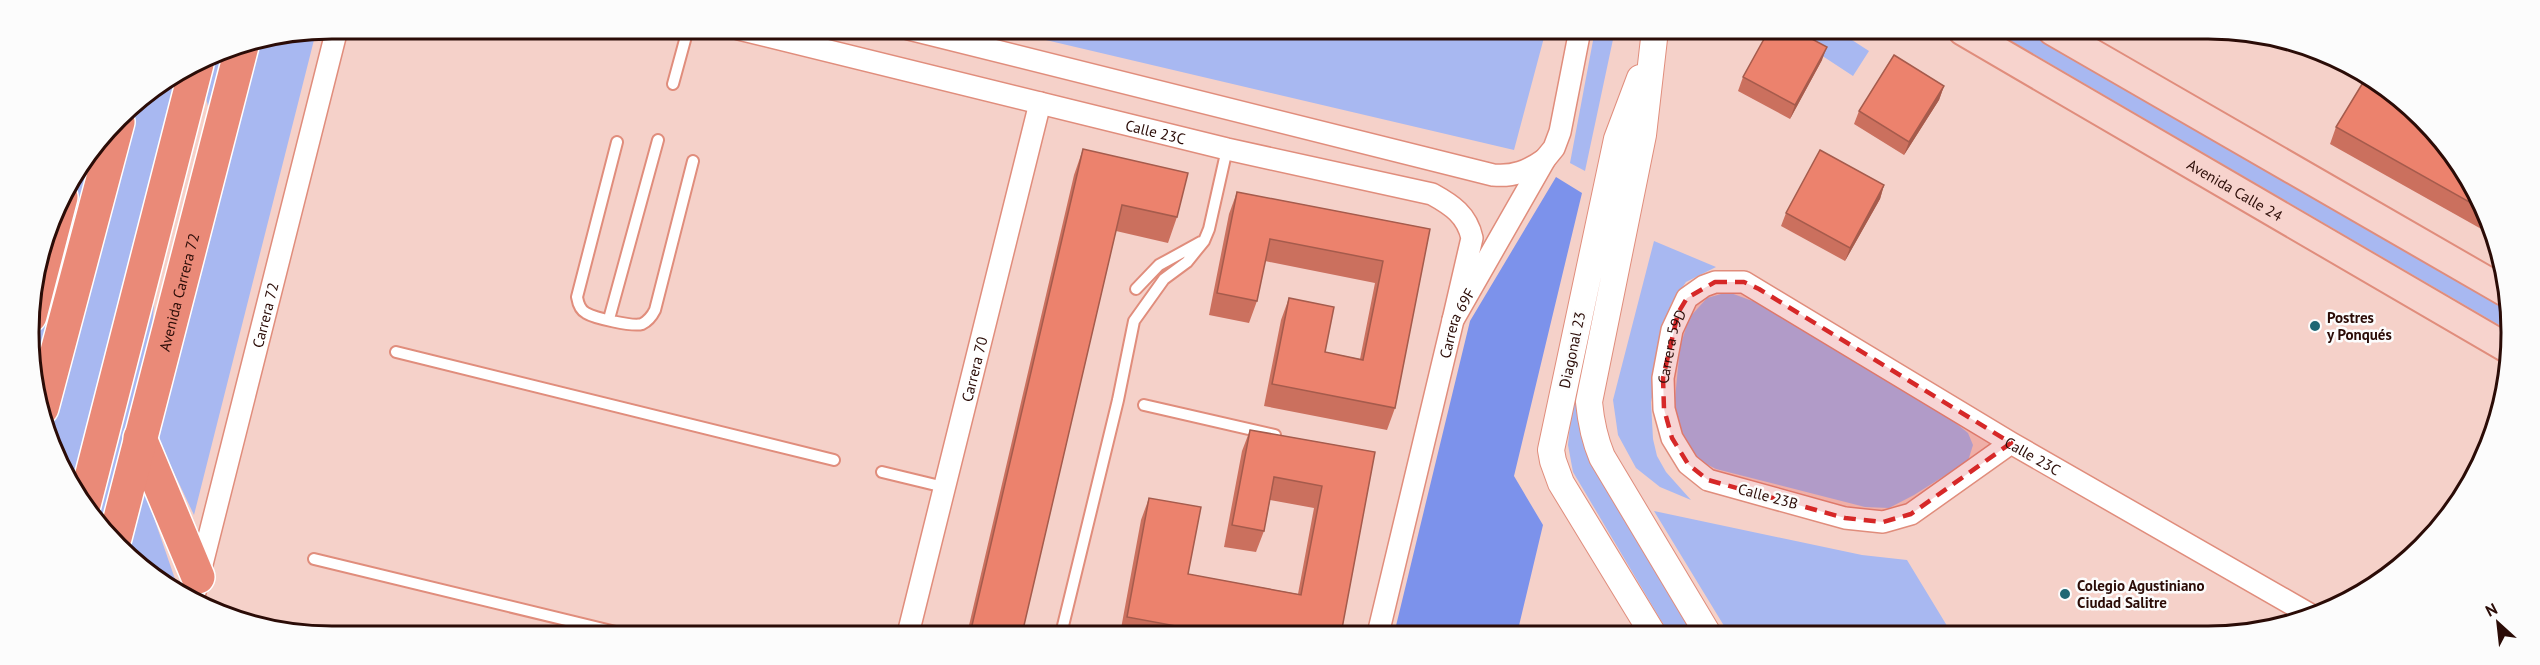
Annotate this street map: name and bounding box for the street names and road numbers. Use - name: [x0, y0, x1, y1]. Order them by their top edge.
- street label: Calle 23C: [1124, 115, 1188, 148]
- street label: Avenida Calle 24: [2184, 154, 2286, 225]
- street label: Avenida Carrera 72: [154, 231, 203, 353]
- street label: Carrera 72: [248, 280, 282, 350]
- street label: Carrera 69F: [1435, 285, 1479, 360]
- street label: Carrera 59D: [1653, 306, 1690, 384]
- street label: Diagonal 23: [1555, 310, 1589, 390]
- street label: Carrera 70: [957, 334, 991, 404]
- street label: Calle 23C: [2001, 432, 2064, 479]
- street label: Calle 23B: [1736, 479, 1800, 513]

